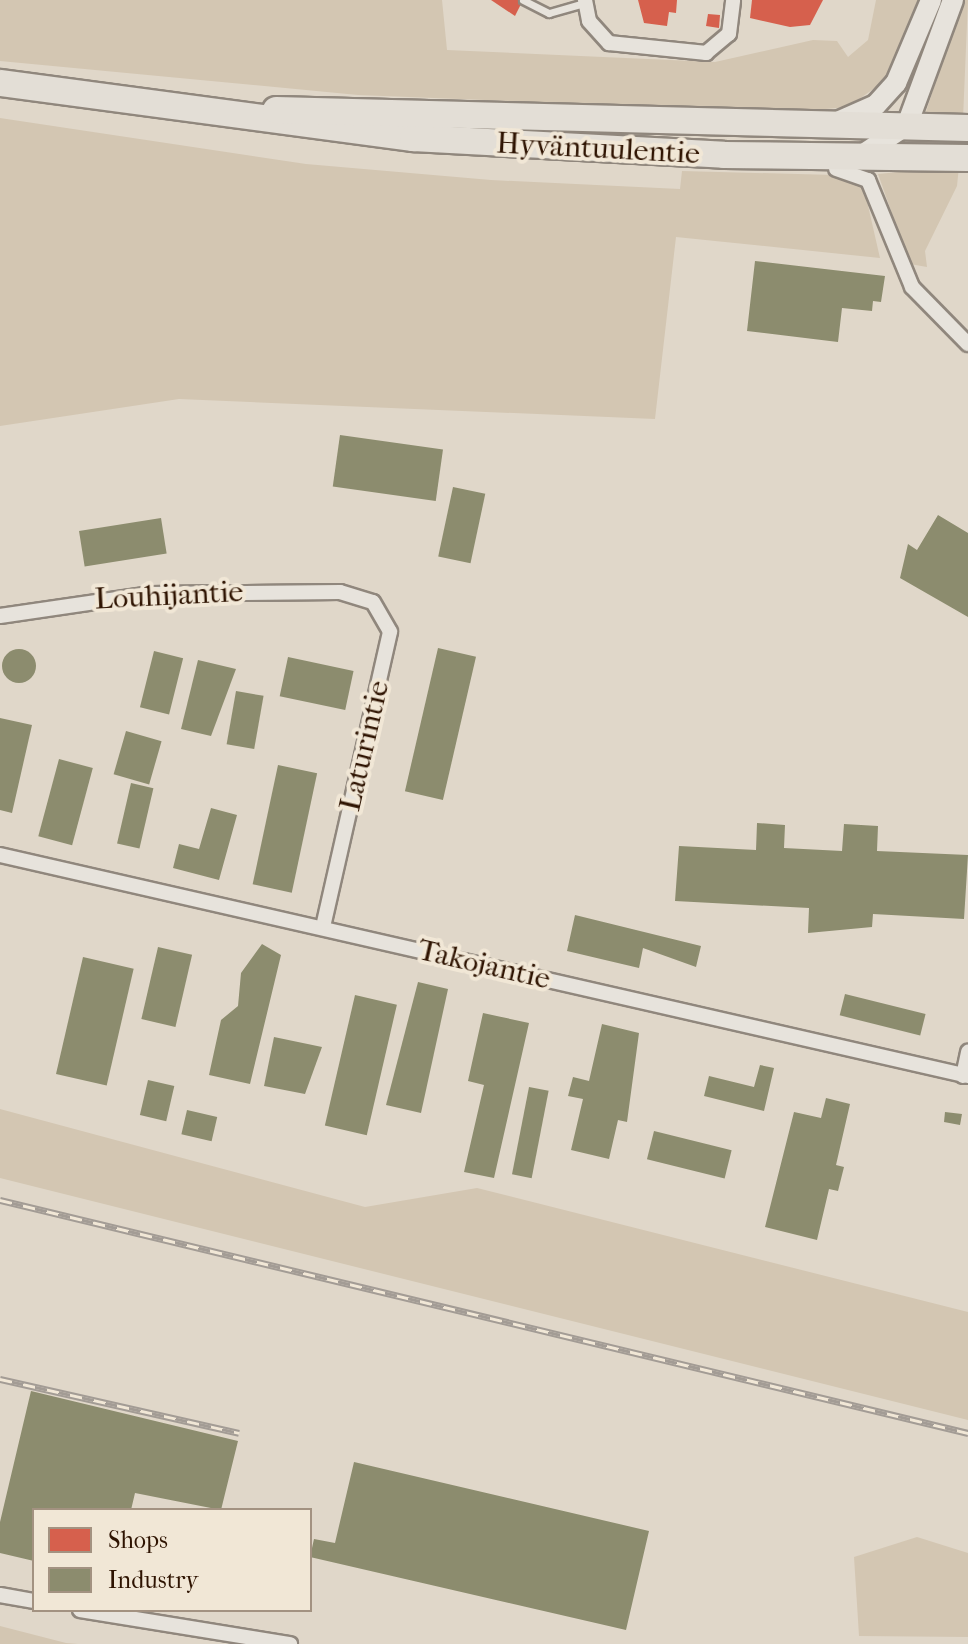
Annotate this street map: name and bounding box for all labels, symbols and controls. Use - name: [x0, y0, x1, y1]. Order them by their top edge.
- street label: Hyväntuulentie: [495, 126, 701, 172]
- street label: Louhijantie: [94, 574, 244, 618]
- street label: Laturintie: [333, 677, 397, 815]
- street label: Takojantie: [414, 932, 554, 998]
- legend: [32, 1508, 312, 1612]
- text: Shops: [108, 1526, 168, 1554]
- text: Industry: [108, 1566, 198, 1594]

